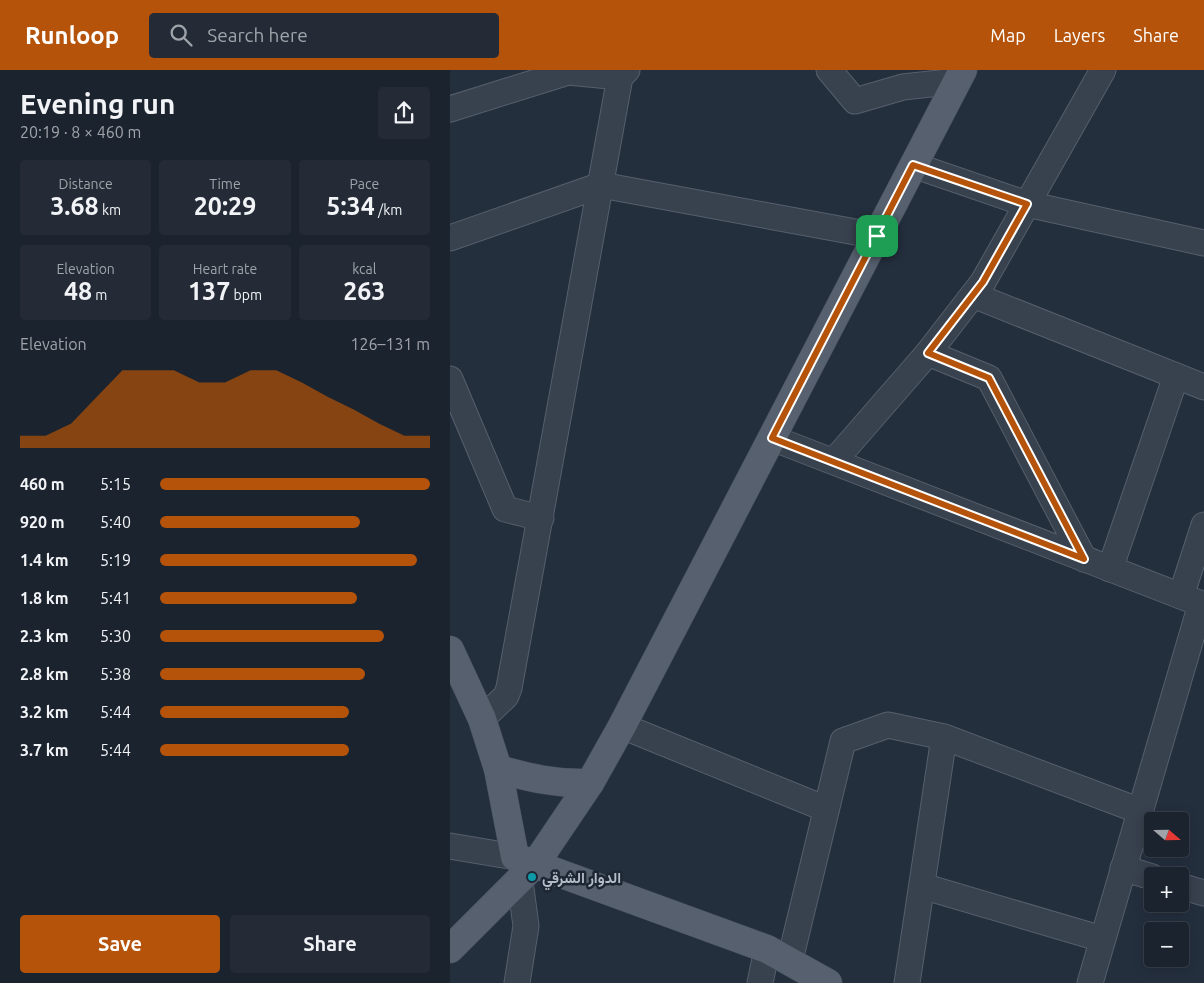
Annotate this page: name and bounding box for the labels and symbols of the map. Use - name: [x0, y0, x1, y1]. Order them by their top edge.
- pin: [856, 215, 898, 257]
- north arrow: [1144, 812, 1189, 858]
- place label: الدوار الشرقي: [542, 869, 621, 891]
- marker: الدوار الشرقي: [526, 871, 538, 883]

